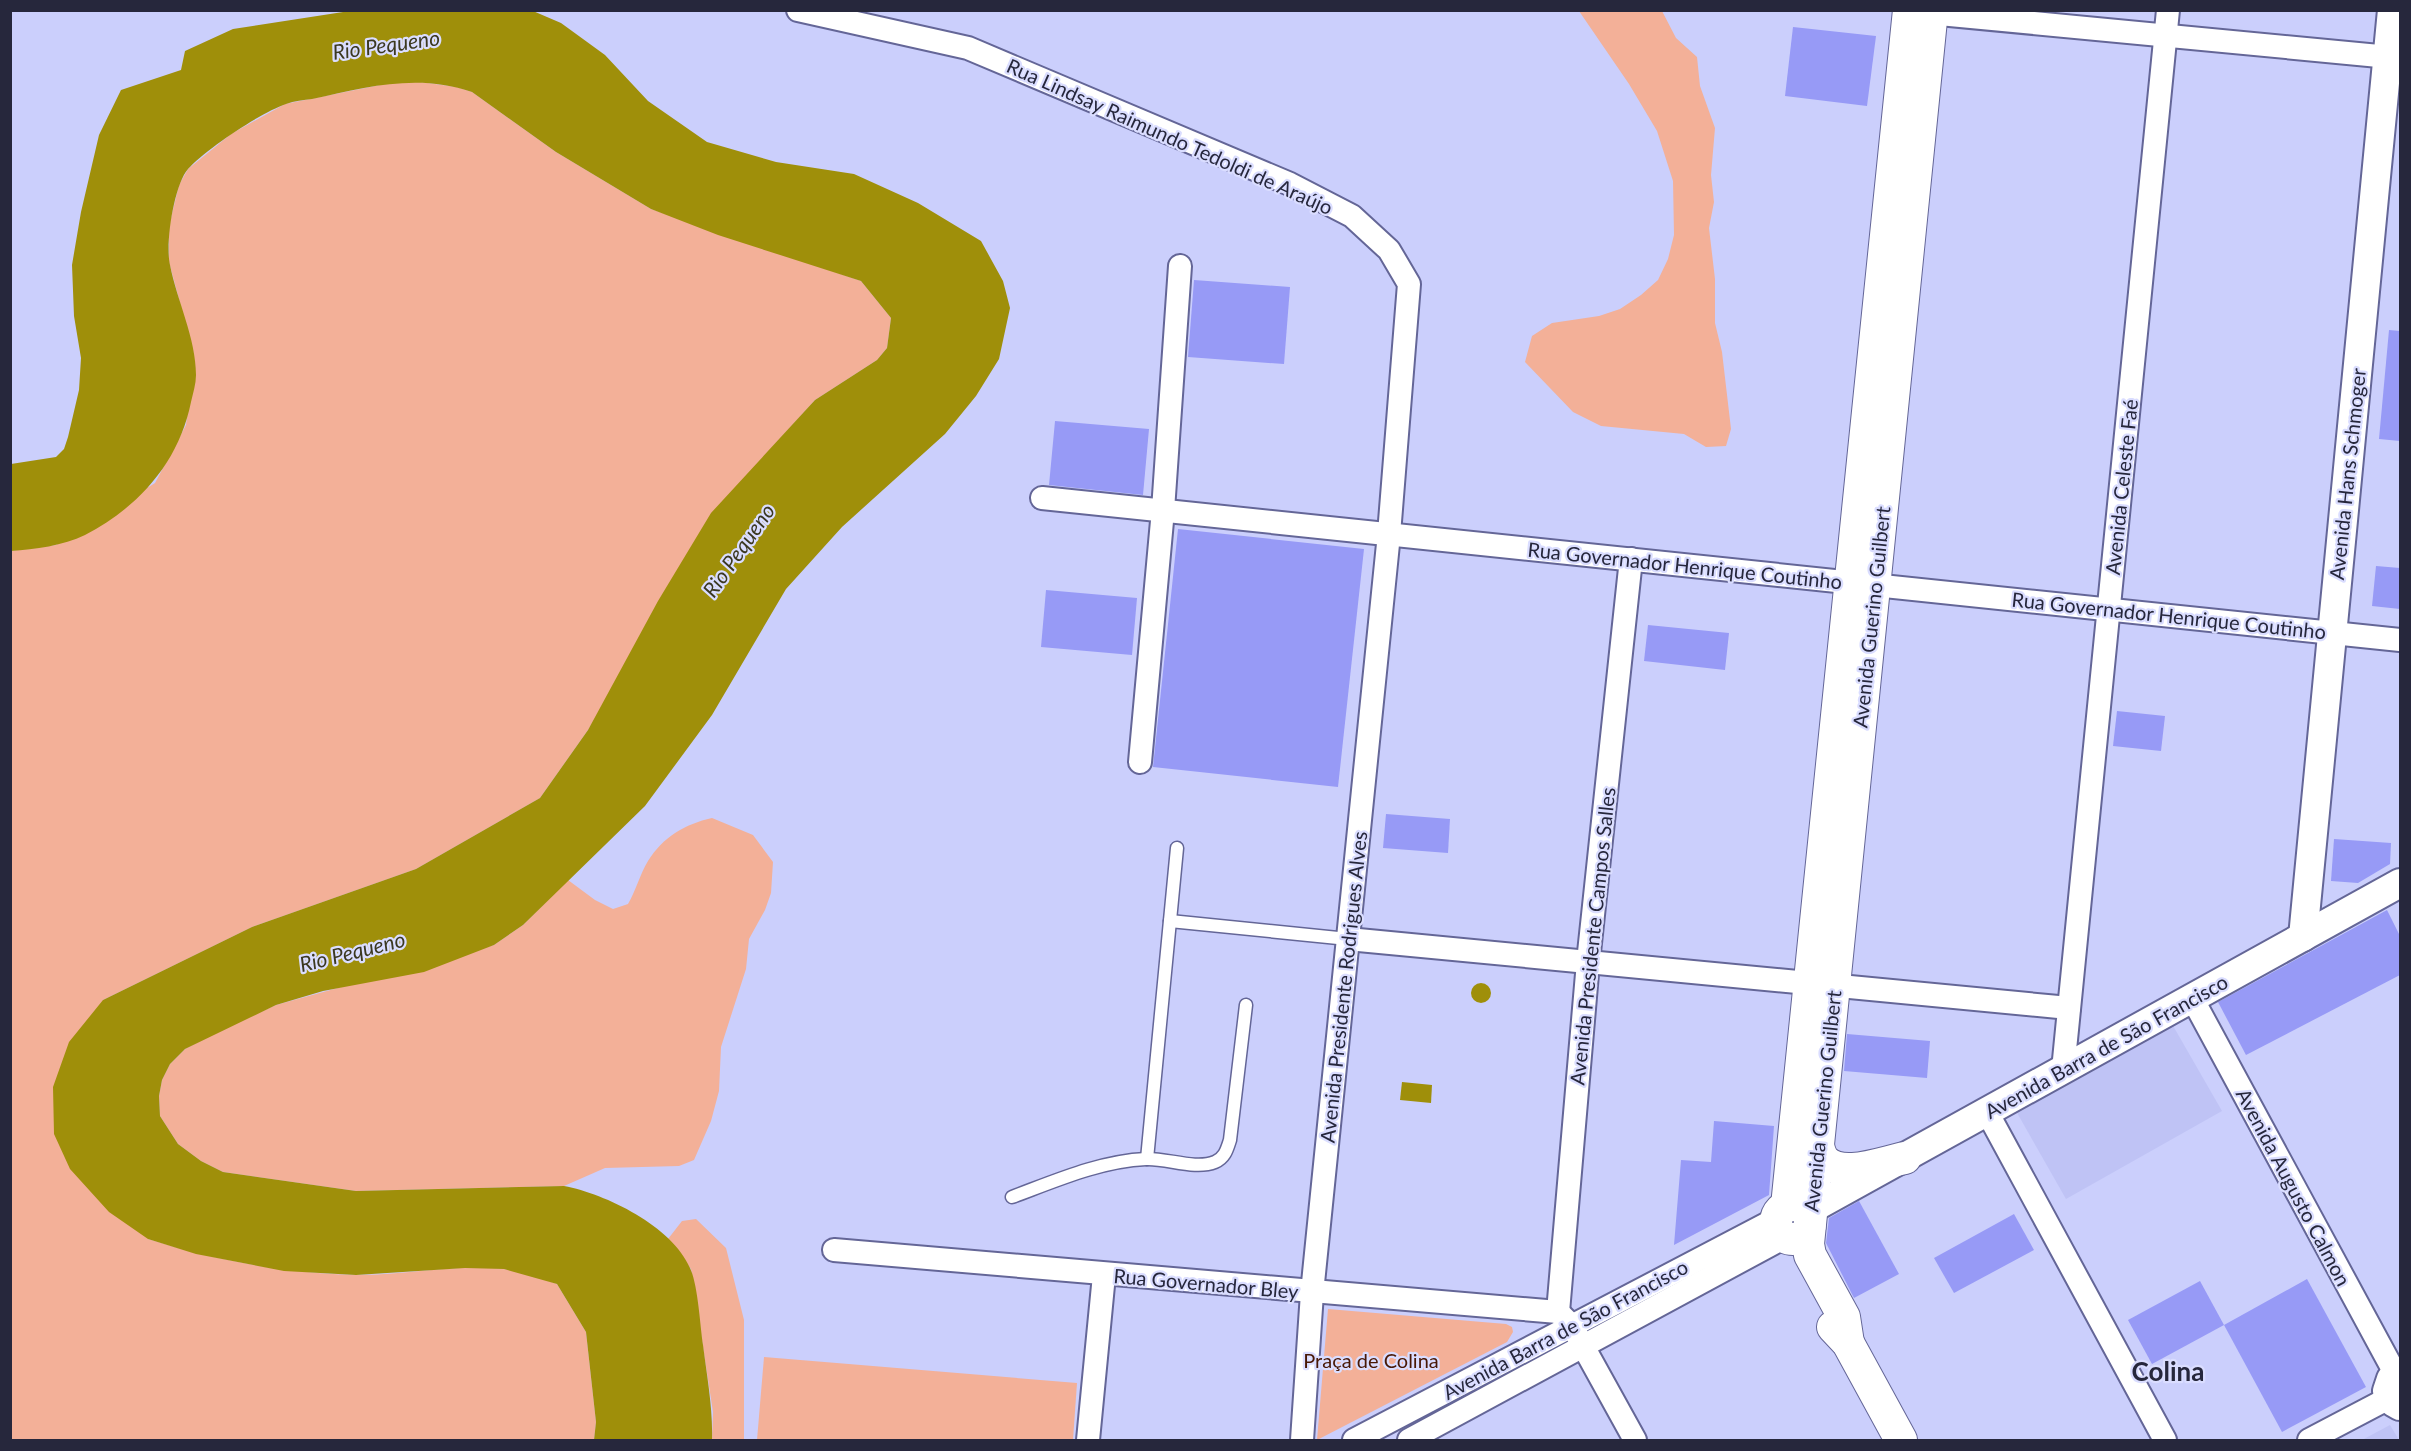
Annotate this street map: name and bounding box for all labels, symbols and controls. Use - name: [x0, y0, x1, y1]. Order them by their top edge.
- water label: Rio Pequeno: [331, 24, 441, 64]
- street label: Rua Lindsay Raimundo Tedoldi de Araújo: [1003, 53, 1337, 219]
- street label: Avenida Hans Schmoger: [2324, 366, 2370, 581]
- street label: Avenida Celeste Faé: [2100, 398, 2142, 576]
- water label: Rio Pequeno: [697, 499, 779, 601]
- street label: Avenida Guerino Guilbert: [1847, 505, 1895, 729]
- street label: Rua Governador Henrique Coutinho: [1527, 537, 1843, 593]
- street label: Rua Governador Henrique Coutinho: [2011, 587, 2327, 643]
- street label: Avenida Presidente Campos Salles: [1564, 786, 1620, 1086]
- street label: Avenida Presidente Rodrigues Alves: [1315, 830, 1371, 1144]
- water label: Rio Pequeno: [297, 926, 408, 976]
- street label: Avenida Barra de São Francisco: [1980, 969, 2232, 1123]
- street label: Avenida Guerino Guilbert: [1798, 989, 1846, 1213]
- street label: Avenida Augusto Calmon: [2232, 1084, 2356, 1290]
- street label: Avenida Barra de São Francisco: [1438, 1254, 1692, 1404]
- street label: Rua Governador Bley: [1113, 1263, 1300, 1303]
- park label: Praça de Colina: [1303, 1348, 1439, 1372]
- district label: Colina: [2132, 1355, 2204, 1387]

